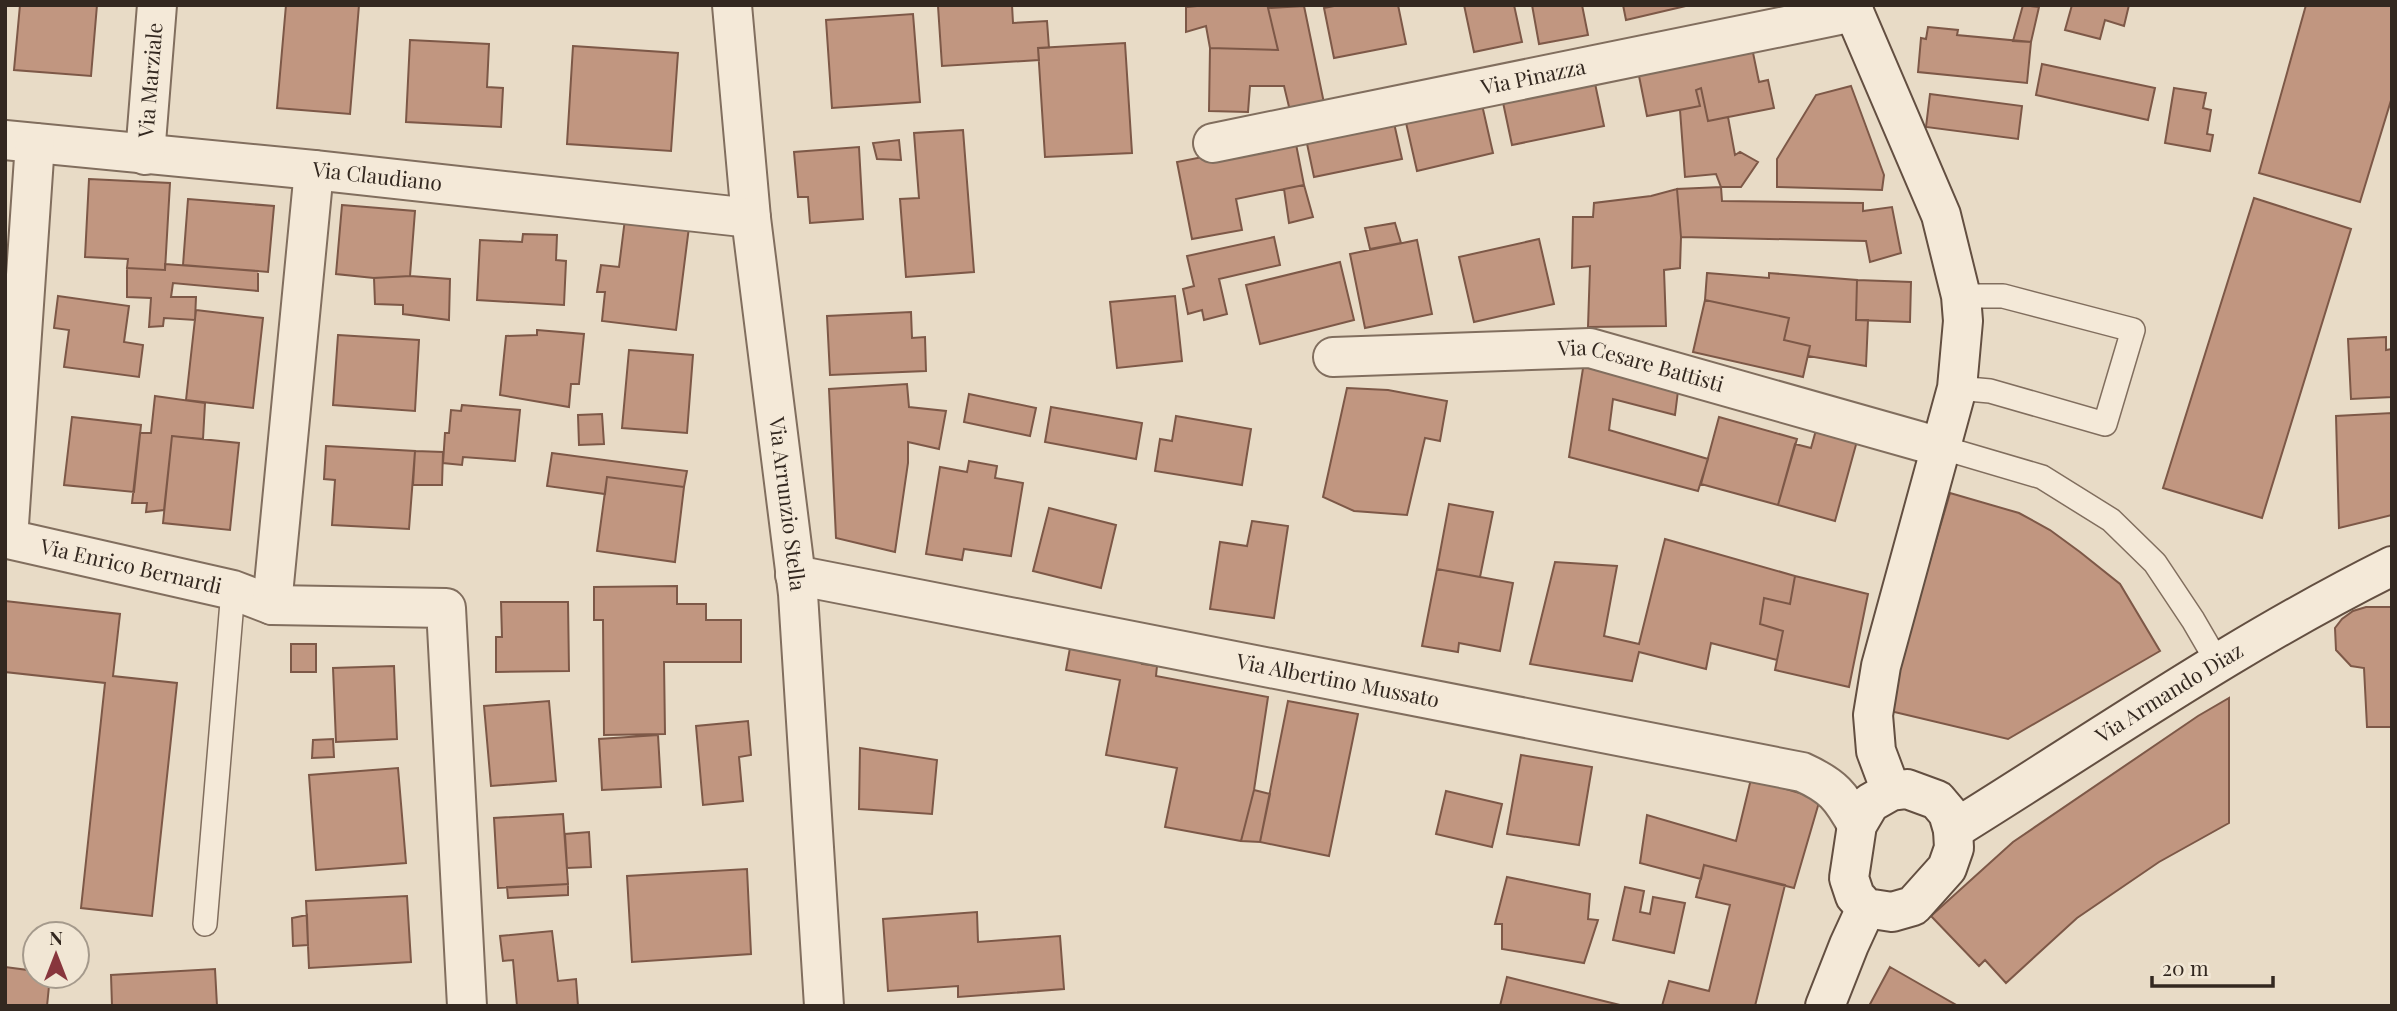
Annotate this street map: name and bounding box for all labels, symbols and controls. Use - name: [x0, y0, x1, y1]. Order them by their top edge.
- street label: Via Marziale: [130, 21, 168, 140]
- street label: Via Pinazza: [1477, 51, 1588, 100]
- street label: Via Claudiano: [310, 154, 444, 196]
- street label: Via Cesare Battisti: [1556, 332, 1727, 397]
- street label: Via Arrunzio Stella: [764, 414, 814, 593]
- street label: Via Enrico Bernardi: [37, 531, 225, 599]
- street label: Via Armando Diaz: [2089, 635, 2247, 749]
- street label: Via Albertino Mussato: [1233, 646, 1442, 713]
- north arrow: [21, 920, 91, 990]
- text: N: [49, 924, 63, 950]
- scale bar: [2152, 944, 2273, 988]
- text: 20 m: [2162, 953, 2209, 981]

